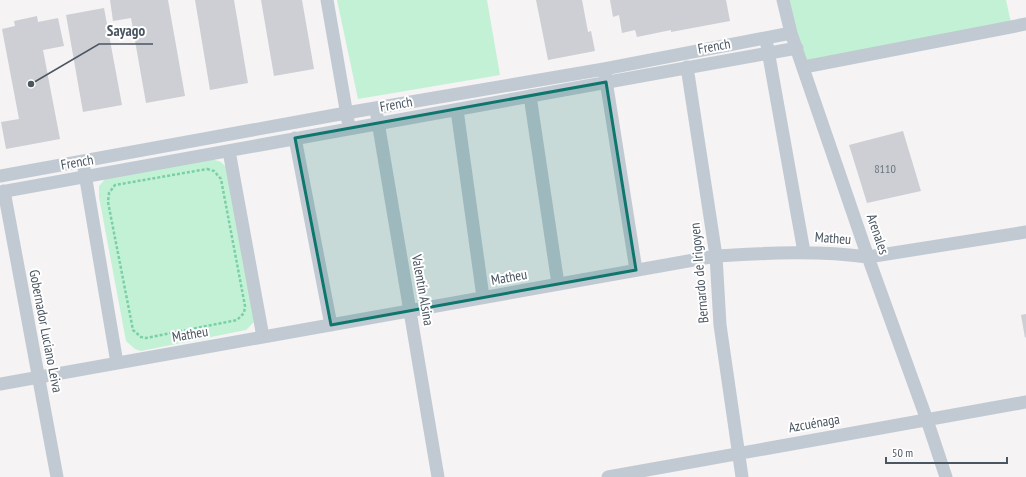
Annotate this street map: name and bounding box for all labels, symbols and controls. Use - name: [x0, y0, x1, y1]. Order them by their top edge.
- callout: Sayago: [99, 17, 153, 44]
- text: Sayago: [107, 21, 145, 40]
- street label: French: [696, 34, 732, 58]
- street label: French: [378, 92, 414, 116]
- street label: French: [59, 150, 95, 174]
- house number: 8110: [874, 161, 896, 176]
- street label: Arenales: [863, 211, 893, 257]
- street label: Bernardo de Irigoyen: [686, 222, 712, 324]
- street label: Matheu: [814, 228, 852, 248]
- street label: Valentín Alsina: [408, 252, 438, 327]
- street label: Matheu: [490, 265, 528, 289]
- street label: Gobernador Luciano Leiva: [25, 268, 67, 394]
- street label: Matheu: [171, 322, 209, 346]
- street label: Azcuénaga: [787, 410, 841, 436]
- scale bar: [886, 439, 1007, 465]
- text: 50 m: [892, 445, 913, 460]

